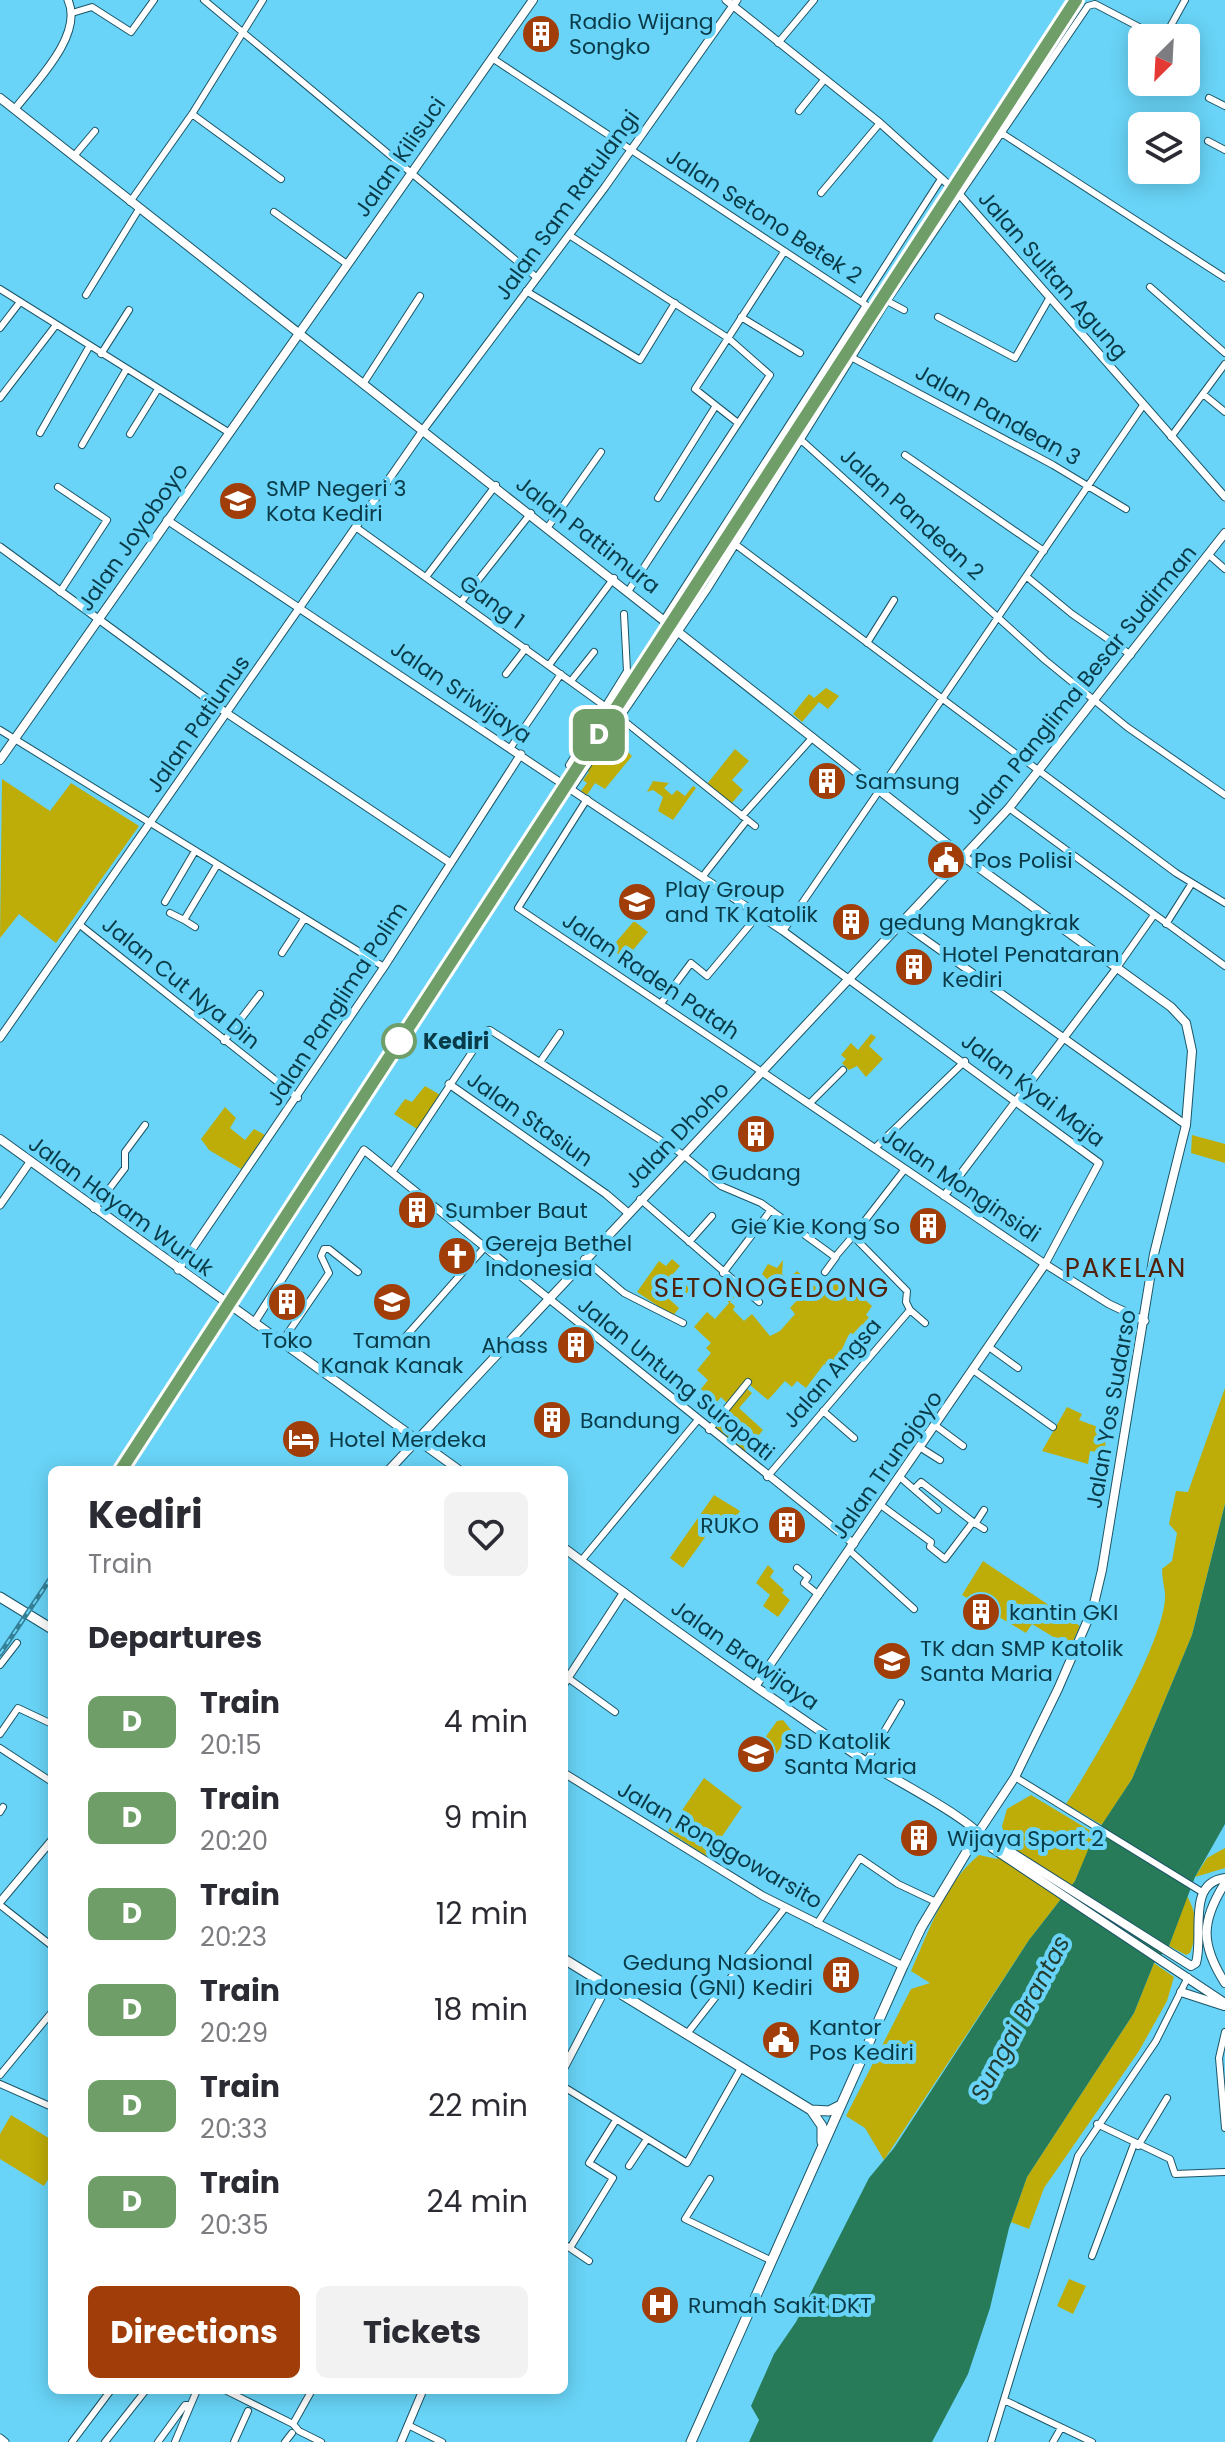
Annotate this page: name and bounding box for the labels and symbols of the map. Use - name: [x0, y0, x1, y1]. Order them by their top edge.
- place label: Radio Wijang Songko: [569, 6, 714, 62]
- building icon: Radio Wijang Songko: [520, 13, 562, 55]
- north arrow: [1128, 24, 1200, 96]
- street label: Jalan Kilisuci: [347, 91, 453, 223]
- street label: Jalan Sam Ratulangi: [487, 104, 647, 306]
- street label: Jalan Setono Betek 2: [660, 141, 868, 291]
- street label: Jalan Sultan Agung: [971, 184, 1135, 366]
- street label: Jalan Pandean 3: [910, 357, 1086, 473]
- street label: Jalan Pandean 2: [833, 441, 991, 587]
- street label: Jalan Joyoboyo: [70, 457, 196, 617]
- street label: Jalan Pattimura: [509, 469, 667, 601]
- place label: SMP Negeri 3 Kota Kediri: [266, 473, 407, 529]
- school or university icon: SMP Negeri 3 Kota Kediri: [217, 480, 259, 522]
- street label: Jalan Panglima Besar Sudirman: [958, 538, 1204, 832]
- street label: Gang 1: [453, 568, 531, 636]
- street label: Jalan Sriwijaya: [384, 633, 538, 751]
- street label: Jalan Patiunus: [139, 649, 257, 799]
- line badge: D: [573, 709, 625, 761]
- building icon: Samsung: [806, 760, 848, 802]
- place label: Samsung: [855, 766, 960, 797]
- public building icon: Pos Polisi: [925, 839, 967, 881]
- place label: Pos Polisi: [974, 845, 1073, 876]
- place label: Play Group and TK Katolik: [665, 874, 819, 930]
- school or university icon: Play Group and TK Katolik: [616, 881, 658, 923]
- street label: Jalan Panglima Polim: [259, 896, 415, 1112]
- building icon: gedung Mangkrak: [830, 901, 872, 943]
- street label: Jalan Raden Patah: [556, 905, 746, 1047]
- place label: gedung Mangkrak: [879, 907, 1080, 938]
- street label: Jalan Cut Nya Din: [95, 909, 267, 1057]
- place label: Hotel Penataran Kediri: [942, 939, 1120, 995]
- building icon: Hotel Penataran Kediri: [893, 946, 935, 988]
- marker: Kediri: [382, 1024, 416, 1058]
- place label: Kediri: [423, 1026, 489, 1057]
- street label: Jalan Kyai Maja: [955, 1026, 1111, 1154]
- street label: Jalan Stasiun: [461, 1064, 599, 1174]
- street label: Jalan Dhoho: [618, 1074, 736, 1196]
- building icon: Gudang: [735, 1113, 777, 1155]
- street label: Jalan Monginsidi: [875, 1120, 1047, 1250]
- street label: Jalan Hayam Wuruk: [22, 1128, 220, 1284]
- place label: Gudang: [711, 1157, 801, 1188]
- building icon: Sumber Baut: [396, 1189, 438, 1231]
- place label: Sumber Baut: [445, 1195, 588, 1226]
- building icon: Gie Kie Kong So: [907, 1205, 949, 1247]
- place label: Gie Kie Kong So: [731, 1211, 900, 1242]
- place label: Gereja Bethel Indonesia: [485, 1228, 632, 1284]
- church icon: Gereja Bethel Indonesia: [436, 1235, 478, 1277]
- district label: PAKELAN: [1065, 1250, 1187, 1286]
- district label: SETONOGEDONG: [654, 1270, 890, 1306]
- building icon: Toko: [266, 1281, 308, 1323]
- school or university icon: Taman Kanak Kanak: [371, 1281, 413, 1323]
- street label: Jalan Untung Suropati: [571, 1290, 781, 1468]
- street label: Jalan Yos Sudarso: [1078, 1307, 1144, 1511]
- street label: Jalan Angsa: [775, 1311, 889, 1435]
- building icon: Ahass: [555, 1324, 597, 1366]
- place label: Toko: [261, 1325, 313, 1356]
- place label: Taman Kanak Kanak: [321, 1325, 464, 1381]
- place label: Ahass: [481, 1330, 548, 1361]
- street label: Jalan Trunojoyo: [824, 1384, 950, 1546]
- building icon: Bandung: [531, 1399, 573, 1441]
- place label: Bandung: [580, 1405, 680, 1436]
- hotel icon: Hotel Merdeka: [280, 1418, 322, 1460]
- place label: Hotel Merdeka: [329, 1424, 487, 1455]
- building icon: RUKO: [766, 1504, 808, 1546]
- place label: RUKO: [700, 1510, 759, 1541]
- building icon: kantin GKI: [960, 1591, 1002, 1633]
- street label: Jalan Brawijaya: [665, 1592, 825, 1718]
- place label: kantin GKI: [1009, 1597, 1118, 1628]
- place label: TK dan SMP Katolik Santa Maria: [920, 1633, 1124, 1689]
- school or university icon: TK dan SMP Katolik Santa Maria: [871, 1640, 913, 1682]
- place label: SD Katolik Santa Maria: [784, 1726, 917, 1782]
- school or university icon: SD Katolik Santa Maria: [735, 1733, 777, 1775]
- street label: Jalan Ronggowarsito: [612, 1774, 828, 1916]
- building icon: Wijaya Sport 2: [898, 1817, 940, 1859]
- place label: Wijaya Sport 2: [947, 1823, 1104, 1854]
- water label: Sungai Brantas: [962, 1929, 1078, 2107]
- place label: Gedung Nasional Indonesia (GNI) Kediri: [575, 1947, 813, 2003]
- building icon: Gedung Nasional Indonesia (GNI) Kediri: [820, 1954, 862, 1996]
- place label: Kantor Pos Kediri: [809, 2012, 914, 2068]
- public building icon: Kantor Pos Kediri: [760, 2019, 802, 2061]
- hospital icon: Rumah Sakit DKT: [639, 2284, 681, 2326]
- place label: Rumah Sakit DKT: [688, 2290, 872, 2321]

